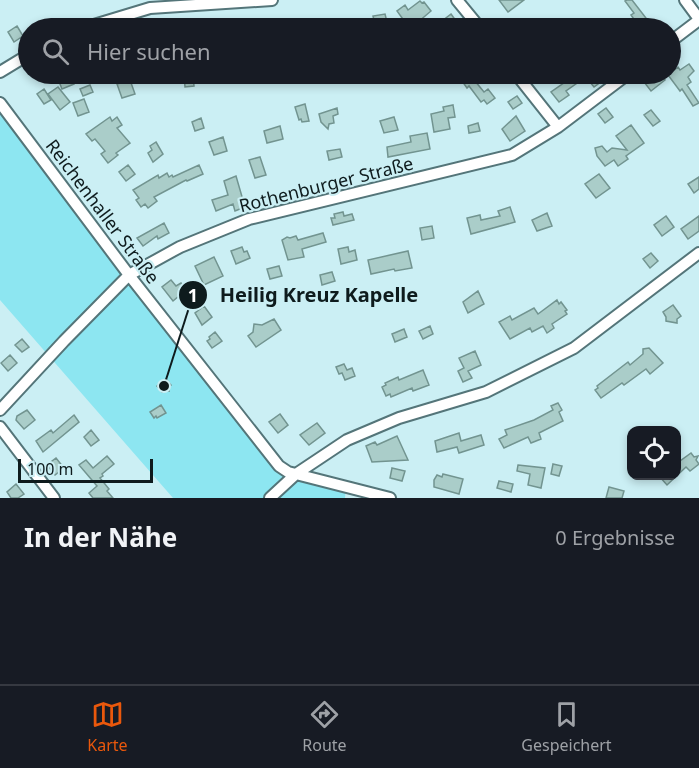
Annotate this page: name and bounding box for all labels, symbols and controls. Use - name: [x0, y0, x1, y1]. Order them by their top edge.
- search box: [18, 18, 681, 84]
- icon: search: [39, 35, 72, 68]
- text: Hier suchen: [87, 36, 211, 66]
- street label: Reichenhaller Straße: [41, 134, 165, 288]
- street label: Rothenburger Straße: [236, 151, 416, 217]
- callout: Heilig Kreuz Kapelle: [178, 276, 430, 314]
- text: Heilig Kreuz Kapelle: [220, 281, 418, 308]
- text: 1: [188, 283, 198, 307]
- map controls: [627, 426, 681, 480]
- button: locate: [627, 426, 681, 480]
- scale bar: [18, 456, 153, 484]
- text: 100 m: [27, 458, 74, 480]
- text: In der Nähe: [24, 519, 177, 555]
- text: 0 Ergebnisse: [555, 524, 675, 551]
- tab: Karte: [87, 698, 128, 756]
- tab: Route: [302, 698, 347, 756]
- tab: Gespeichert: [521, 698, 612, 756]

